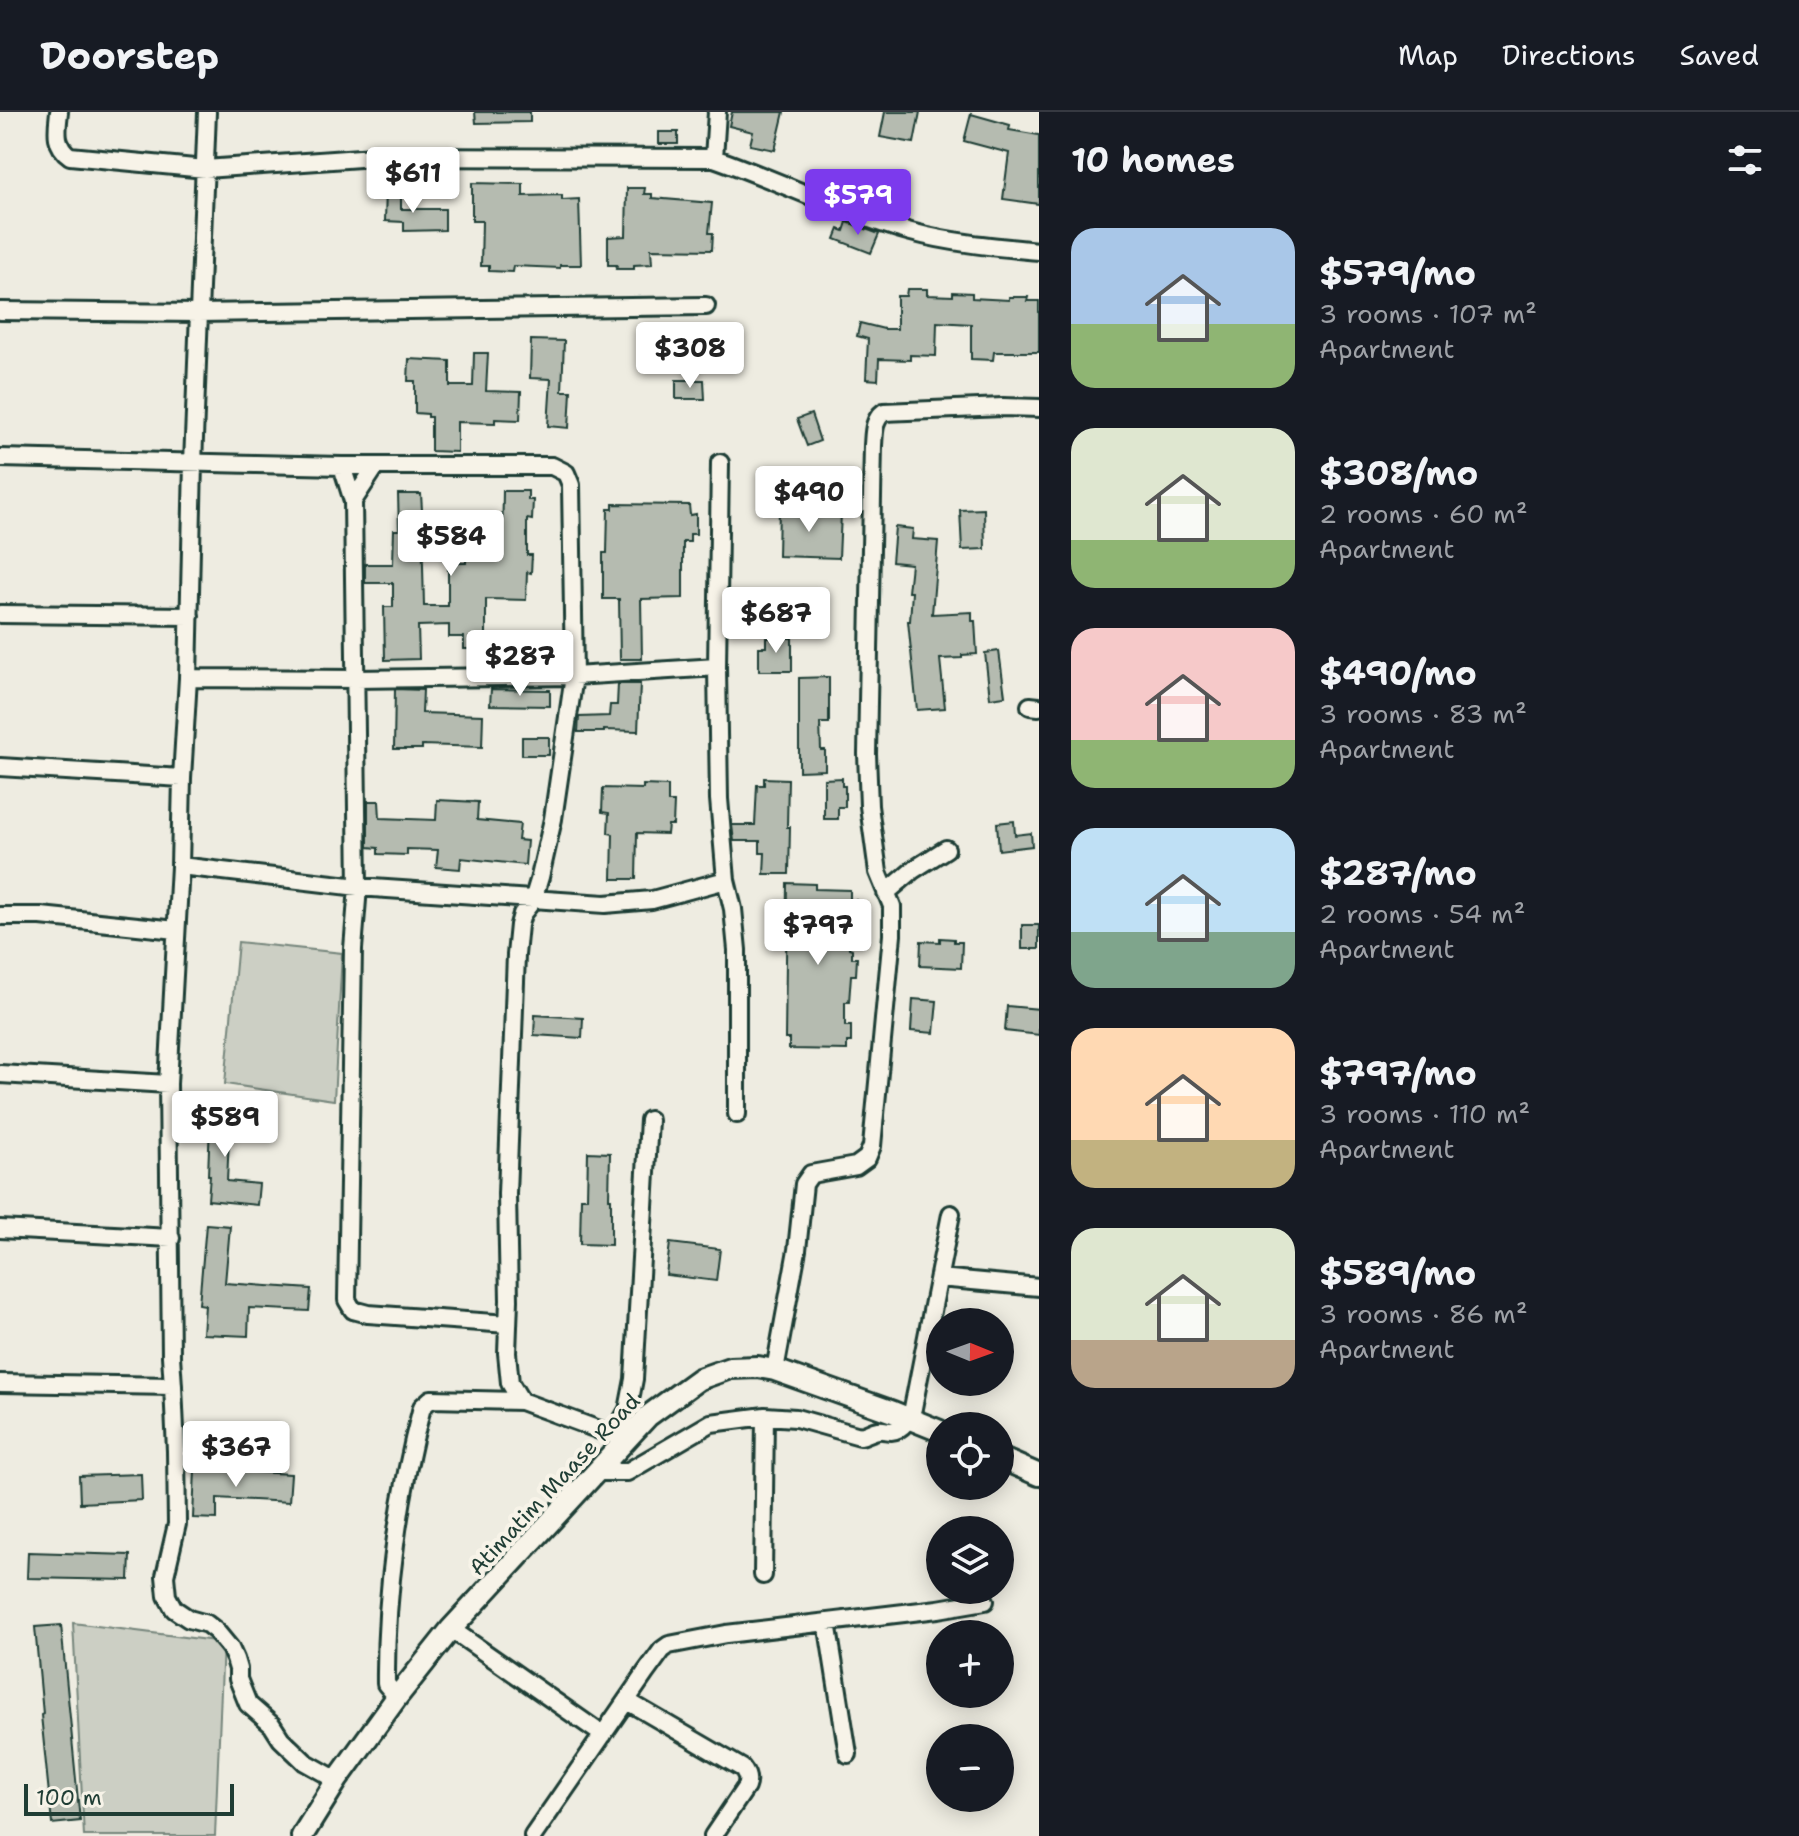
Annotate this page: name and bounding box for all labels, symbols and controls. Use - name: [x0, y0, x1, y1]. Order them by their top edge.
- text: Doorstep: [40, 30, 219, 81]
- text: Map: [1398, 36, 1458, 74]
- text: Directions: [1502, 36, 1636, 74]
- text: Saved: [1680, 36, 1759, 74]
- text: 10 homes: [1071, 137, 1235, 183]
- icon: filters: [1723, 138, 1767, 182]
- pin: $611: [366, 147, 460, 215]
- text: $611: [385, 155, 441, 190]
- pin: $579: [811, 169, 905, 237]
- text: $579: [823, 177, 893, 212]
- text: $579/mo: [1319, 250, 1476, 296]
- icon: home: [1135, 260, 1231, 356]
- text: 3 rooms · 107 m²: [1319, 296, 1537, 331]
- pin: $308: [643, 322, 737, 390]
- text: $308: [654, 330, 726, 365]
- text: Apartment: [1319, 331, 1455, 366]
- text: $308/mo: [1319, 450, 1478, 496]
- icon: home: [1135, 460, 1231, 556]
- pin: $490: [762, 466, 856, 534]
- text: $490: [773, 474, 845, 509]
- text: 2 rooms · 60 m²: [1319, 496, 1528, 531]
- pin: $584: [404, 510, 498, 578]
- text: $584: [416, 518, 486, 553]
- text: Apartment: [1319, 531, 1455, 566]
- pin: $687: [729, 587, 823, 655]
- text: $687: [740, 595, 812, 630]
- pin: $287: [473, 630, 567, 698]
- text: $287: [484, 638, 556, 673]
- text: $490/mo: [1319, 650, 1477, 696]
- icon: home: [1135, 660, 1231, 756]
- text: 3 rooms · 83 m²: [1319, 696, 1527, 731]
- text: Apartment: [1319, 731, 1455, 766]
- text: $287/mo: [1319, 850, 1477, 896]
- icon: home: [1135, 860, 1231, 956]
- text: 2 rooms · 54 m²: [1319, 896, 1525, 931]
- pin: $797: [771, 899, 865, 967]
- text: $797: [782, 907, 854, 942]
- text: Apartment: [1319, 931, 1455, 966]
- text: $797/mo: [1319, 1050, 1477, 1096]
- icon: home: [1135, 1060, 1231, 1156]
- pin: $589: [178, 1091, 272, 1159]
- text: 3 rooms · 110 m²: [1319, 1096, 1530, 1131]
- text: $589: [190, 1099, 260, 1134]
- text: Apartment: [1319, 1131, 1455, 1166]
- text: $589/mo: [1319, 1250, 1476, 1296]
- icon: home: [1135, 1260, 1231, 1356]
- text: 3 rooms · 86 m²: [1319, 1296, 1528, 1331]
- north arrow: [926, 1308, 1014, 1396]
- map controls: [926, 1308, 1014, 1812]
- text: Apartment: [1319, 1331, 1455, 1366]
- street label: Atimatim Maase Road: [462, 1387, 646, 1582]
- button: locate: [926, 1412, 1014, 1500]
- pin: $367: [189, 1421, 283, 1489]
- text: $367: [201, 1429, 271, 1464]
- button: layers: [926, 1516, 1014, 1604]
- button: +: [926, 1620, 1014, 1708]
- button: −: [926, 1724, 1014, 1812]
- scale bar: [24, 1780, 234, 1816]
- text: 100 m: [36, 1783, 102, 1812]

